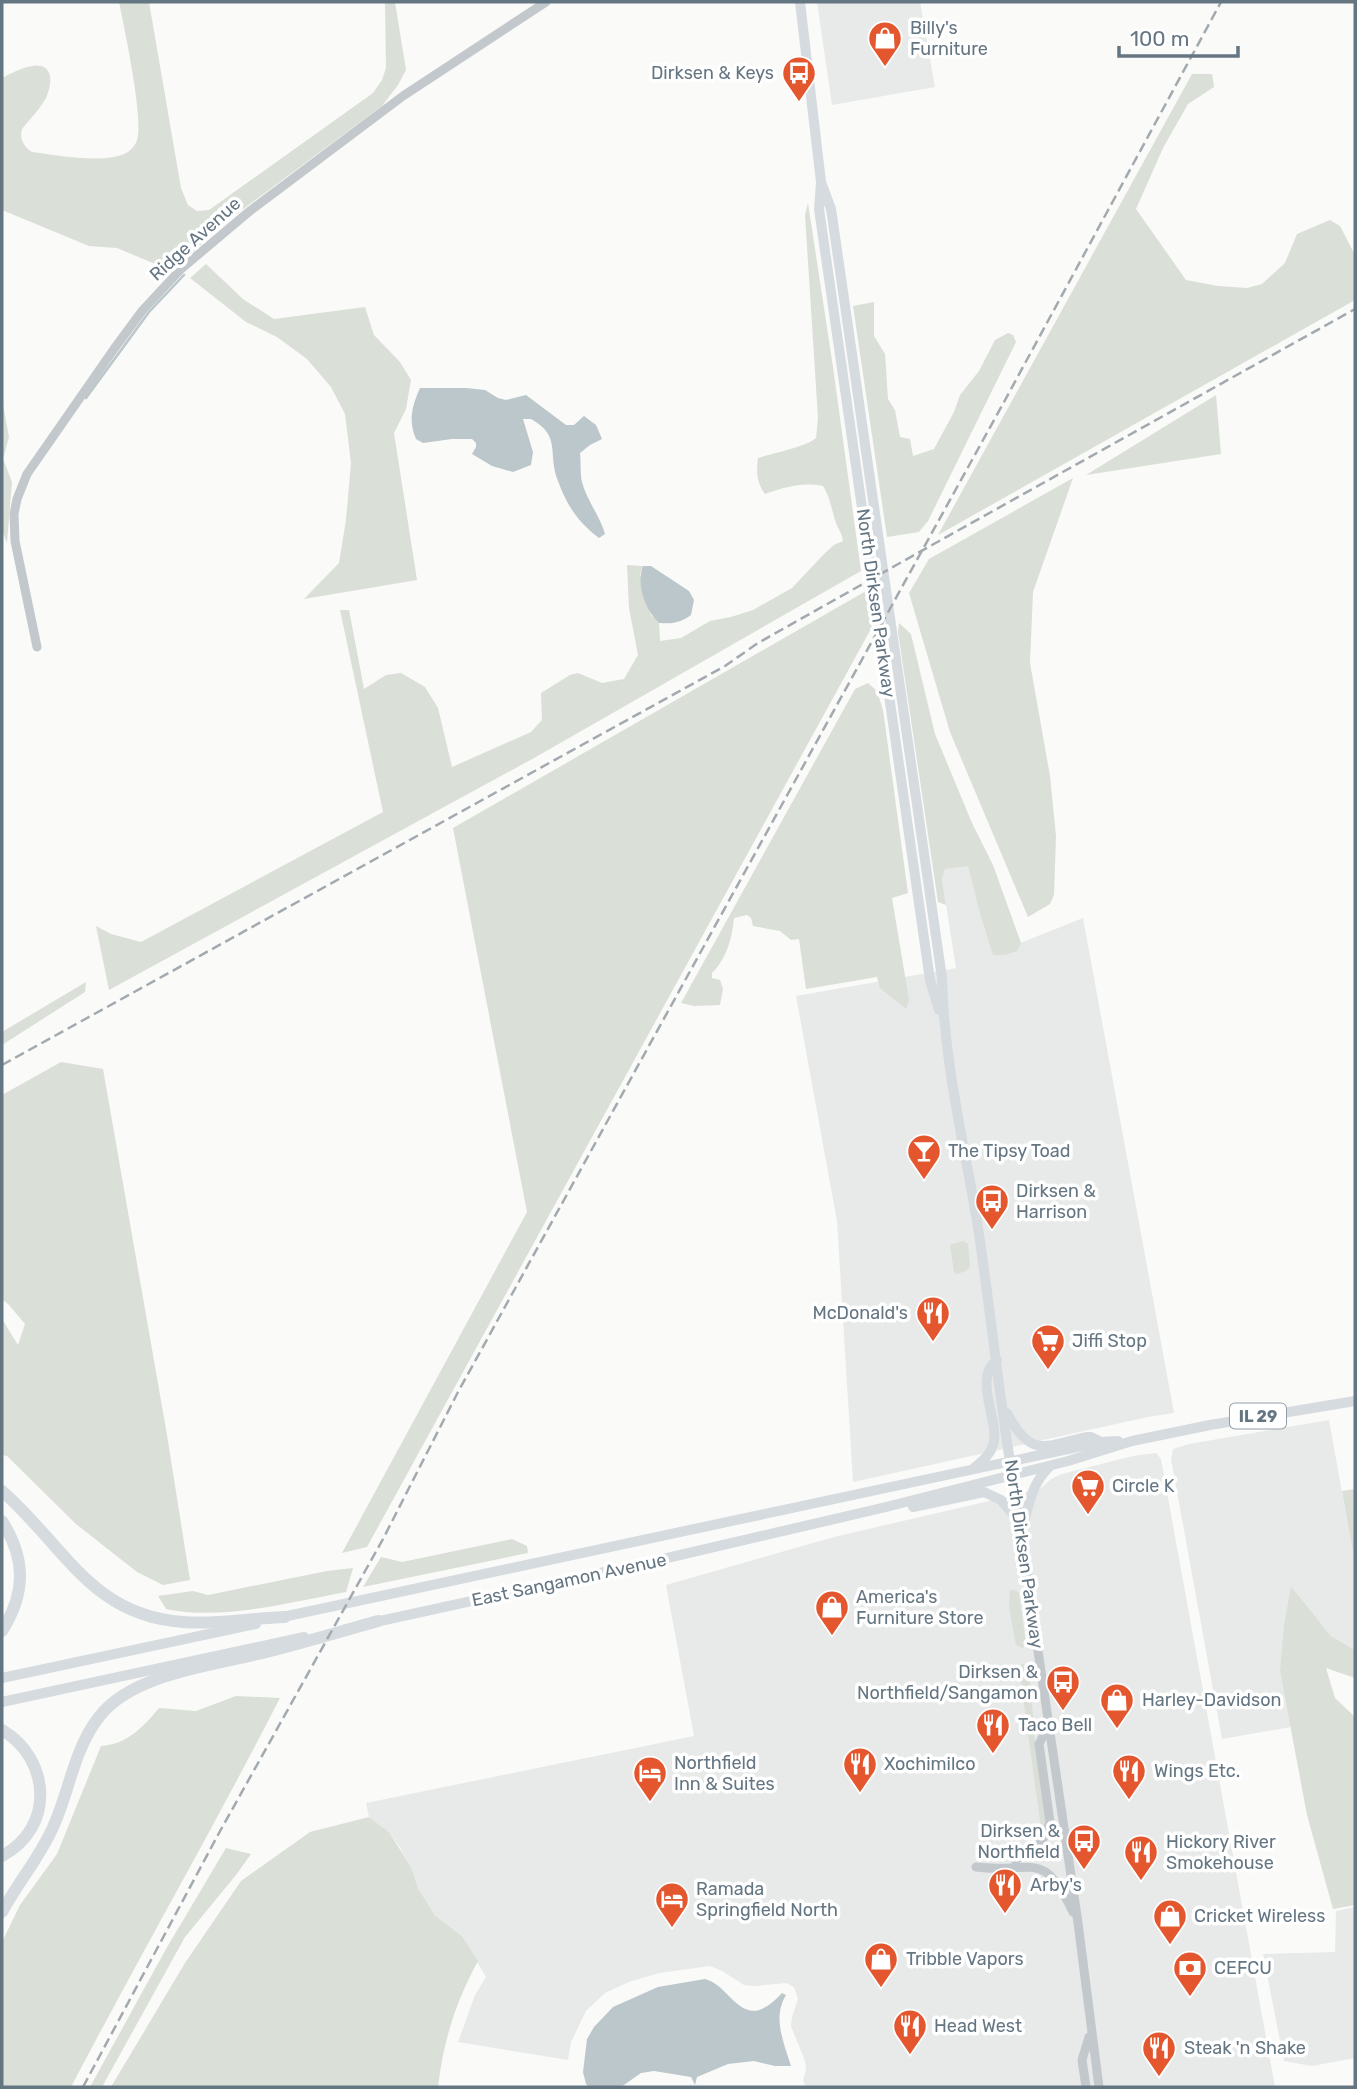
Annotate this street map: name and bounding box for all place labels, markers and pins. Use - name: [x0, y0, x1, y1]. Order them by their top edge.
- place label: Billy's Furniture: [910, 17, 988, 60]
- shop icon: Billy's Furniture: [866, 19, 904, 68]
- bus stop icon: Dirksen & Keys: [780, 54, 818, 103]
- place label: Dirksen & Keys: [651, 62, 774, 84]
- bar icon: The Tipsy Toad: [905, 1132, 943, 1181]
- place label: The Tipsy Toad: [948, 1140, 1070, 1162]
- place label: Dirksen & Harrison: [1016, 1180, 1096, 1223]
- bus stop icon: Dirksen & Harrison: [973, 1182, 1011, 1231]
- restaurant icon: McDonald's: [914, 1294, 952, 1343]
- place label: McDonald's: [812, 1302, 908, 1324]
- supermarket icon: Jiffi Stop: [1029, 1322, 1067, 1371]
- place label: Jiffi Stop: [1072, 1330, 1147, 1352]
- supermarket icon: Circle K: [1069, 1467, 1107, 1516]
- place label: Circle K: [1112, 1475, 1175, 1497]
- place label: America's Furniture Store: [856, 1586, 984, 1629]
- shop icon: America's Furniture Store: [813, 1588, 851, 1637]
- place label: Dirksen & Northfield/Sangamon: [857, 1661, 1038, 1704]
- bus stop icon: Dirksen & Northfield/Sangamon: [1044, 1663, 1082, 1712]
- shop icon: Harley-Davidson: [1098, 1681, 1136, 1730]
- place label: Harley-Davidson: [1142, 1689, 1281, 1711]
- restaurant icon: Taco Bell: [974, 1706, 1012, 1755]
- place label: Taco Bell: [1018, 1714, 1092, 1736]
- restaurant icon: Xochimilco: [841, 1745, 879, 1794]
- place label: Northfield Inn & Suites: [674, 1752, 775, 1795]
- restaurant icon: Wings Etc.: [1110, 1752, 1148, 1801]
- place label: Xochimilco: [884, 1753, 976, 1775]
- hotel icon: Northfield Inn & Suites: [631, 1754, 669, 1803]
- place label: Wings Etc.: [1154, 1760, 1240, 1782]
- place label: Dirksen & Northfield: [977, 1820, 1060, 1863]
- bus stop icon: Dirksen & Northfield: [1065, 1822, 1103, 1871]
- place label: Hickory River Smokehouse: [1166, 1831, 1276, 1874]
- restaurant icon: Hickory River Smokehouse: [1122, 1833, 1160, 1882]
- restaurant icon: Arby's: [986, 1866, 1024, 1915]
- place label: Arby's: [1030, 1874, 1082, 1896]
- place label: Ramada Springfield North: [696, 1878, 838, 1921]
- hotel icon: Ramada Springfield North: [653, 1880, 691, 1929]
- shop icon: Cricket Wireless: [1151, 1897, 1189, 1946]
- place label: Cricket Wireless: [1194, 1905, 1325, 1927]
- shop icon: Tribble Vapors: [862, 1940, 900, 1989]
- place label: Tribble Vapors: [906, 1948, 1024, 1970]
- bank icon: CEFCU: [1171, 1949, 1209, 1998]
- place label: CEFCU: [1214, 1957, 1272, 1979]
- restaurant icon: Head West: [891, 2007, 929, 2056]
- place label: Head West: [934, 2015, 1022, 2037]
- restaurant icon: Steak 'n Shake: [1140, 2029, 1178, 2078]
- place label: Steak 'n Shake: [1184, 2037, 1306, 2059]

